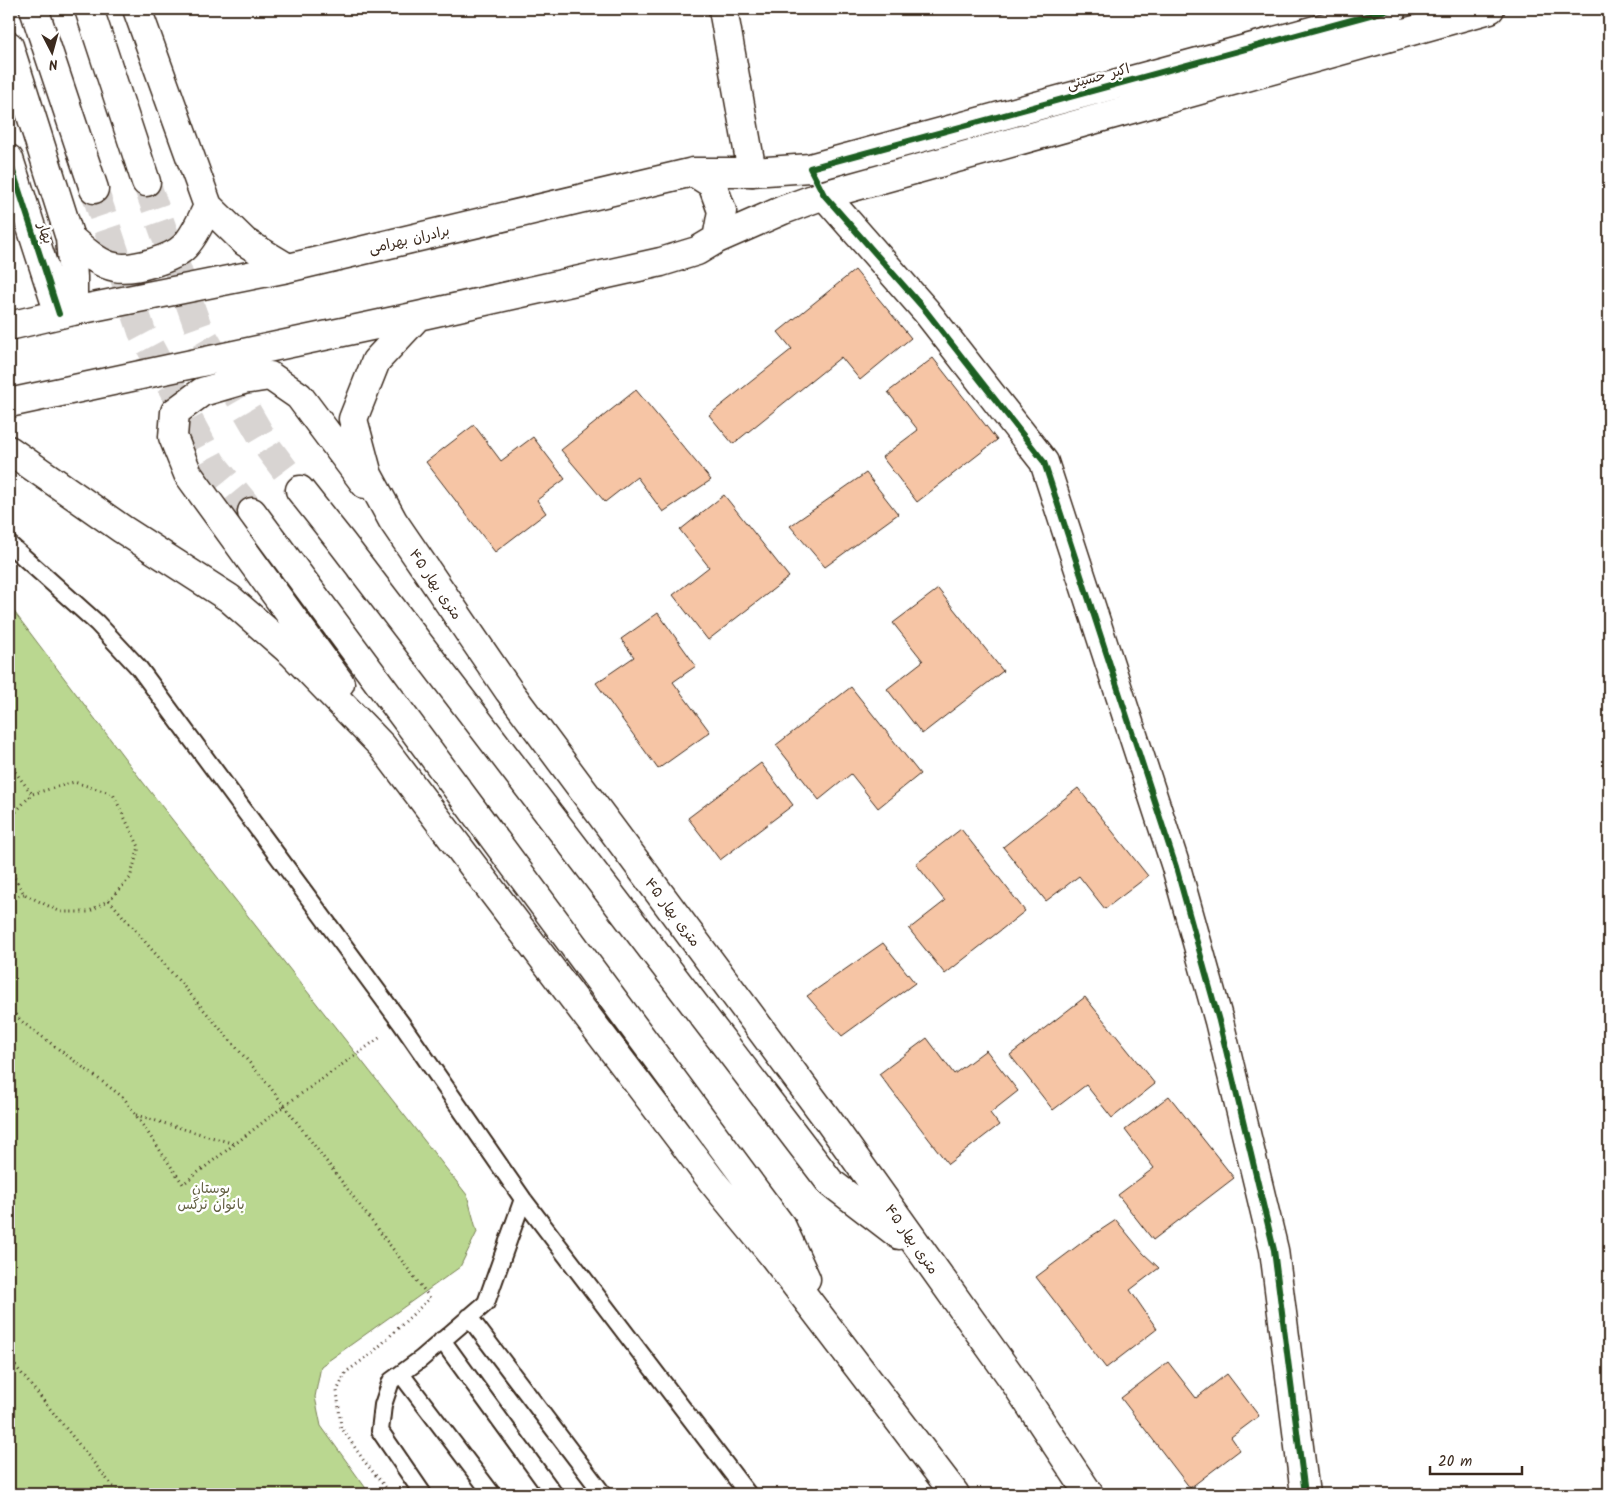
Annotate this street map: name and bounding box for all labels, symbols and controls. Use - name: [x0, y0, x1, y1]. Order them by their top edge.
- north arrow: [28, 28, 78, 78]
- text: N: [48, 53, 59, 75]
- street label: اکبر حسینی: [1064, 58, 1132, 96]
- street label: بهار: [31, 219, 59, 247]
- street label: برادران بهرامی: [367, 220, 452, 260]
- street label: ۴۵ متری بهار: [403, 545, 467, 624]
- street label: ۴۵ متری بهار: [639, 873, 706, 952]
- park label: بوستان بانوان نرگس: [177, 1178, 245, 1216]
- street label: ۴۵ متری بهار: [879, 1200, 944, 1279]
- scale bar: [1430, 1443, 1523, 1475]
- text: 20 m: [1438, 1450, 1472, 1474]

